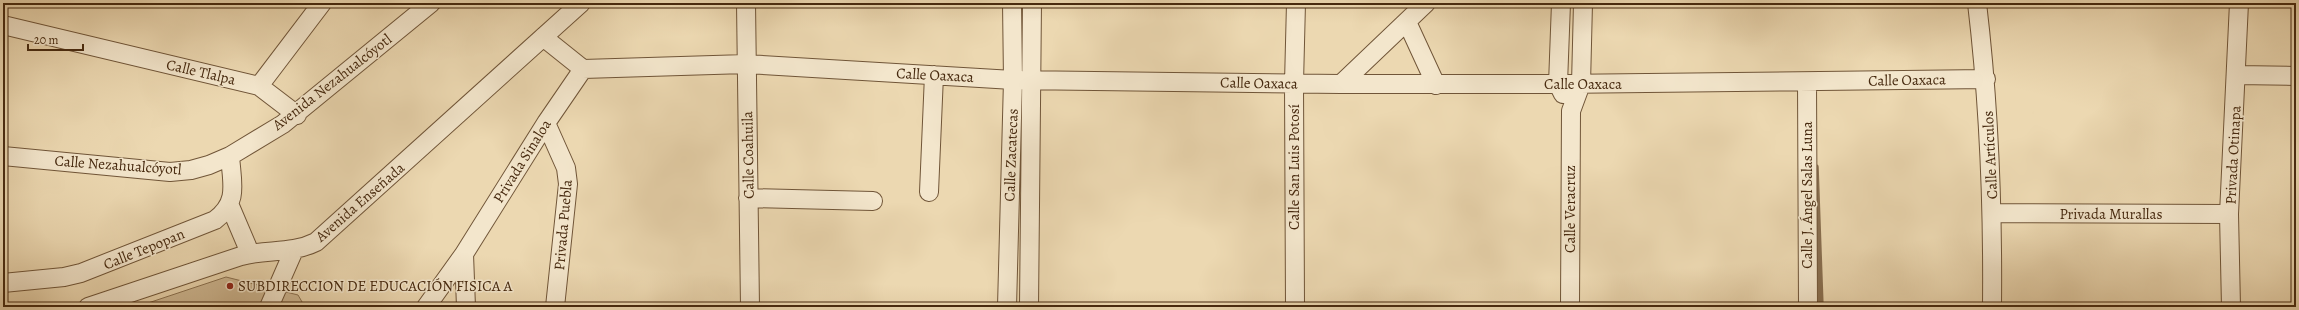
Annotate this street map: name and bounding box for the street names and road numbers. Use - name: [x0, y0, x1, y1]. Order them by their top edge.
- street label: Avenida Nezahualcóyotl: [268, 29, 396, 135]
- street label: Calle Tlalpa: [164, 54, 238, 90]
- street label: Calle Oaxaca: [896, 63, 974, 87]
- street label: Calle Oaxaca: [1868, 69, 1946, 91]
- street label: Calle Oaxaca: [1220, 72, 1298, 94]
- street label: Calle Oaxaca: [1544, 74, 1622, 94]
- street label: Calle San Luis Potosí: [1284, 104, 1304, 230]
- street label: Privada Otinapa: [2220, 105, 2246, 205]
- street label: Calle Zacatecas: [999, 108, 1023, 202]
- street label: Calle Artículos: [1978, 110, 2002, 200]
- street label: Calle Coahuila: [737, 111, 759, 199]
- street label: Privada Sinaloa: [488, 115, 556, 207]
- street label: Calle J. Ángel Salas Luna: [1797, 121, 1817, 269]
- street label: Calle Nezahualcóyotl: [54, 151, 182, 179]
- street label: Avenida Enseñada: [310, 158, 409, 247]
- street label: Calle Veracruz: [1560, 165, 1580, 253]
- street label: Privada Puebla: [549, 179, 577, 271]
- street label: Privada Murallas: [2060, 204, 2162, 224]
- street label: Calle Tepopan: [100, 224, 188, 274]

